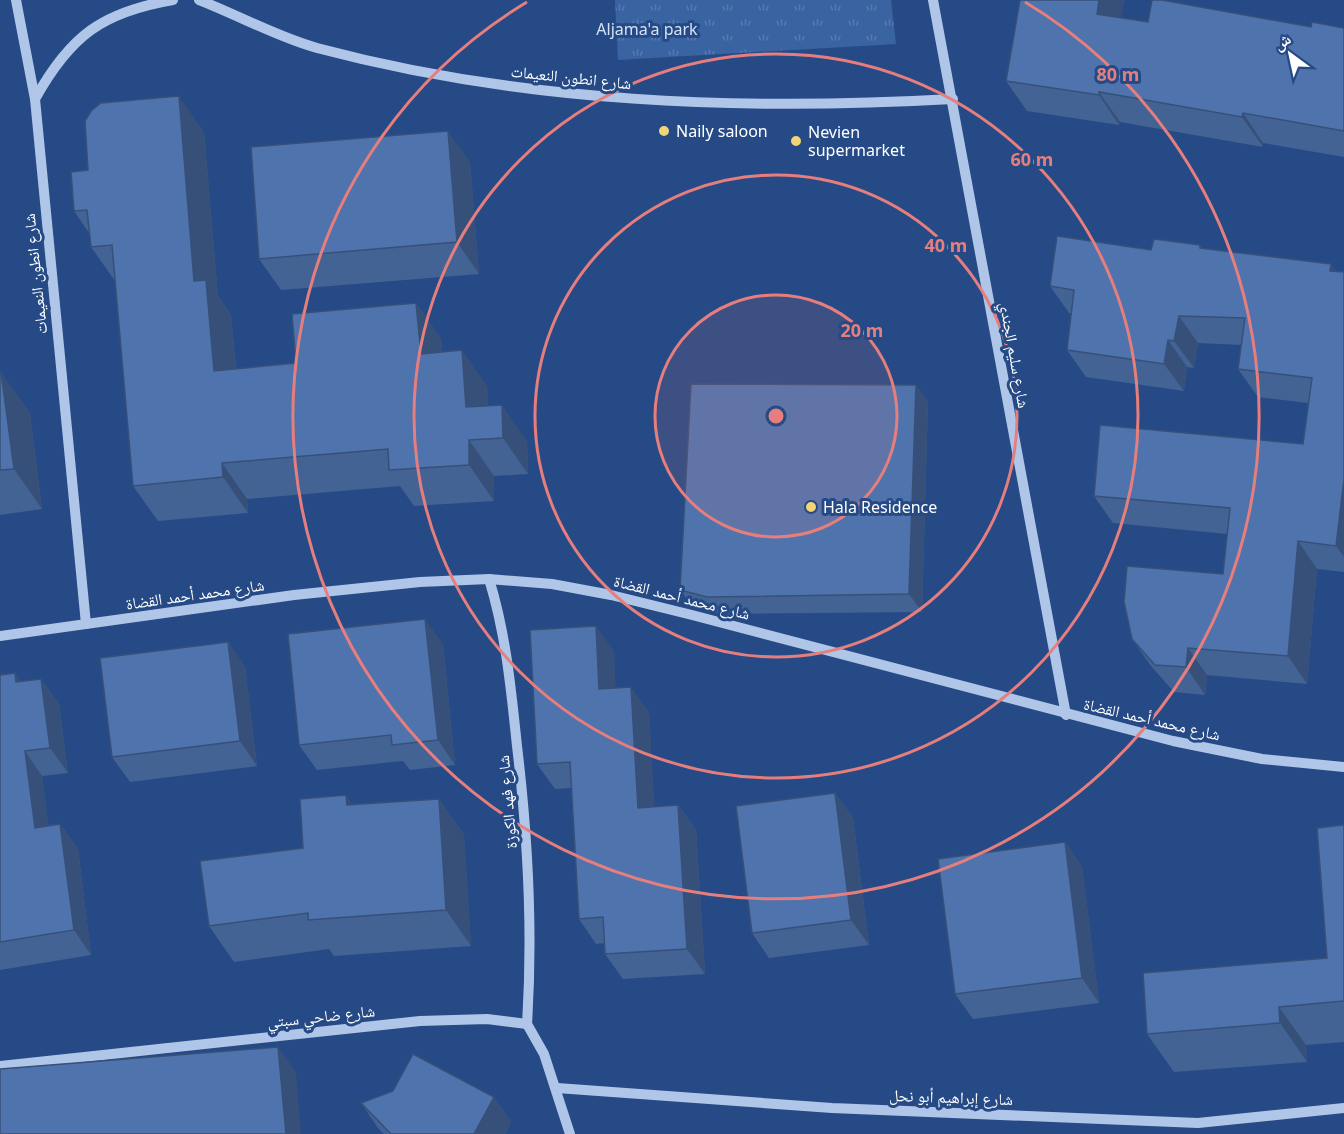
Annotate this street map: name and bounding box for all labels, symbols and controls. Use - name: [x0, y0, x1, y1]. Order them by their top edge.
- park label: Aljama'a park: [596, 18, 698, 40]
- north arrow: [1260, 24, 1320, 84]
- text: ش: [1269, 28, 1295, 55]
- street label: شارع انطون النعيمات: [510, 60, 632, 94]
- text: 80 m: [1097, 62, 1139, 86]
- place label: Naily saloon: [676, 120, 768, 142]
- place label: Nevien supermarket: [808, 121, 905, 161]
- marker: Naily saloon: [657, 124, 671, 138]
- marker: Nevien supermarket: [789, 134, 803, 148]
- text: 60 m: [1011, 147, 1053, 171]
- street label: شارع انطون النعيمات: [18, 213, 52, 335]
- text: 40 m: [925, 233, 967, 257]
- street label: شارع سليم الجندي: [993, 300, 1035, 410]
- text: 20 m: [841, 318, 883, 342]
- centre of rings: [766, 406, 786, 426]
- place label: Hala Residence: [823, 496, 937, 518]
- marker: Hala Residence: [804, 500, 818, 514]
- street label: شارع محمد أحمد القضاة: [612, 569, 752, 625]
- street label: شارع محمد أحمد القضاة: [124, 573, 266, 615]
- street label: شارع محمد أحمد القضاة: [1081, 693, 1223, 745]
- street label: شارع فهد الكوزة: [492, 754, 522, 850]
- street label: شارع ضاحي سبتي: [266, 999, 376, 1035]
- street label: شارع إبراهيم أبو نحل: [889, 1084, 1013, 1110]

